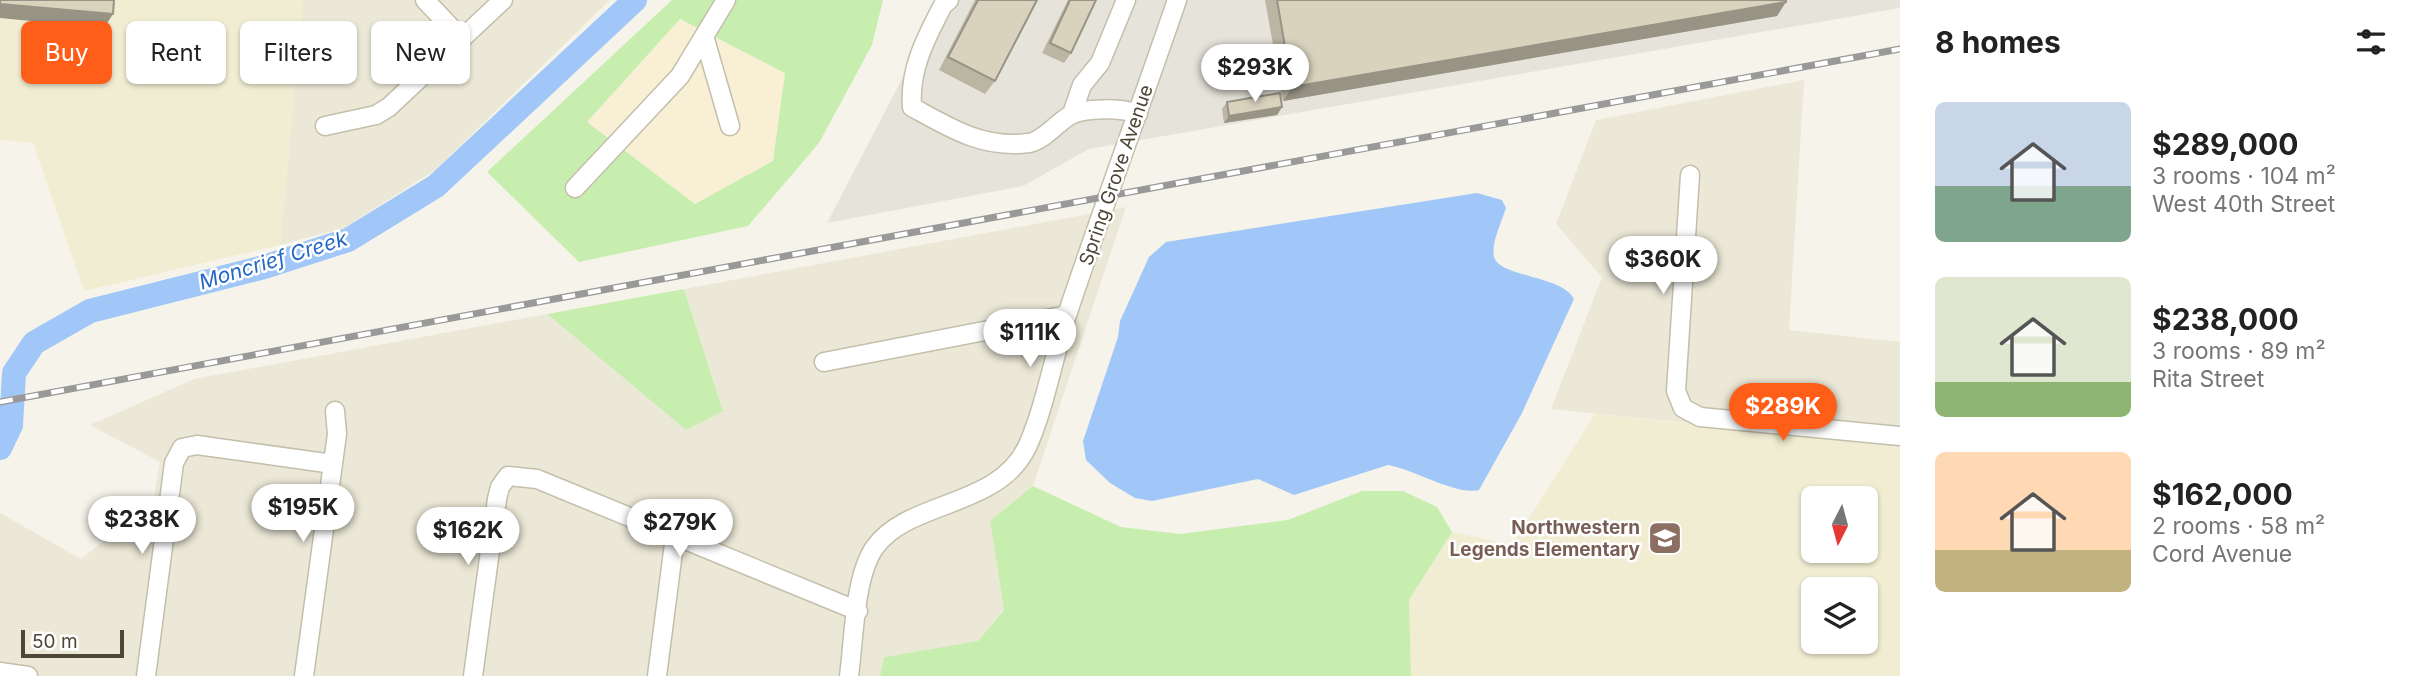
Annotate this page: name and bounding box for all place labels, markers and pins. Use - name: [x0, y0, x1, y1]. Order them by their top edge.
- pin: $293K: [1206, 44, 1304, 104]
- pin: $360K: [1614, 236, 1712, 296]
- pin: $111K: [981, 310, 1079, 369]
- pin: $289K: [1734, 384, 1832, 443]
- pin: $195K: [254, 484, 352, 544]
- pin: $238K: [93, 496, 191, 556]
- pin: $279K: [631, 500, 729, 559]
- pin: $162K: [419, 508, 517, 567]
- place label: Northwestern Legends Elementary: [1450, 516, 1641, 561]
- school or university icon: Northwestern Legends Elementary: [1646, 519, 1684, 557]

